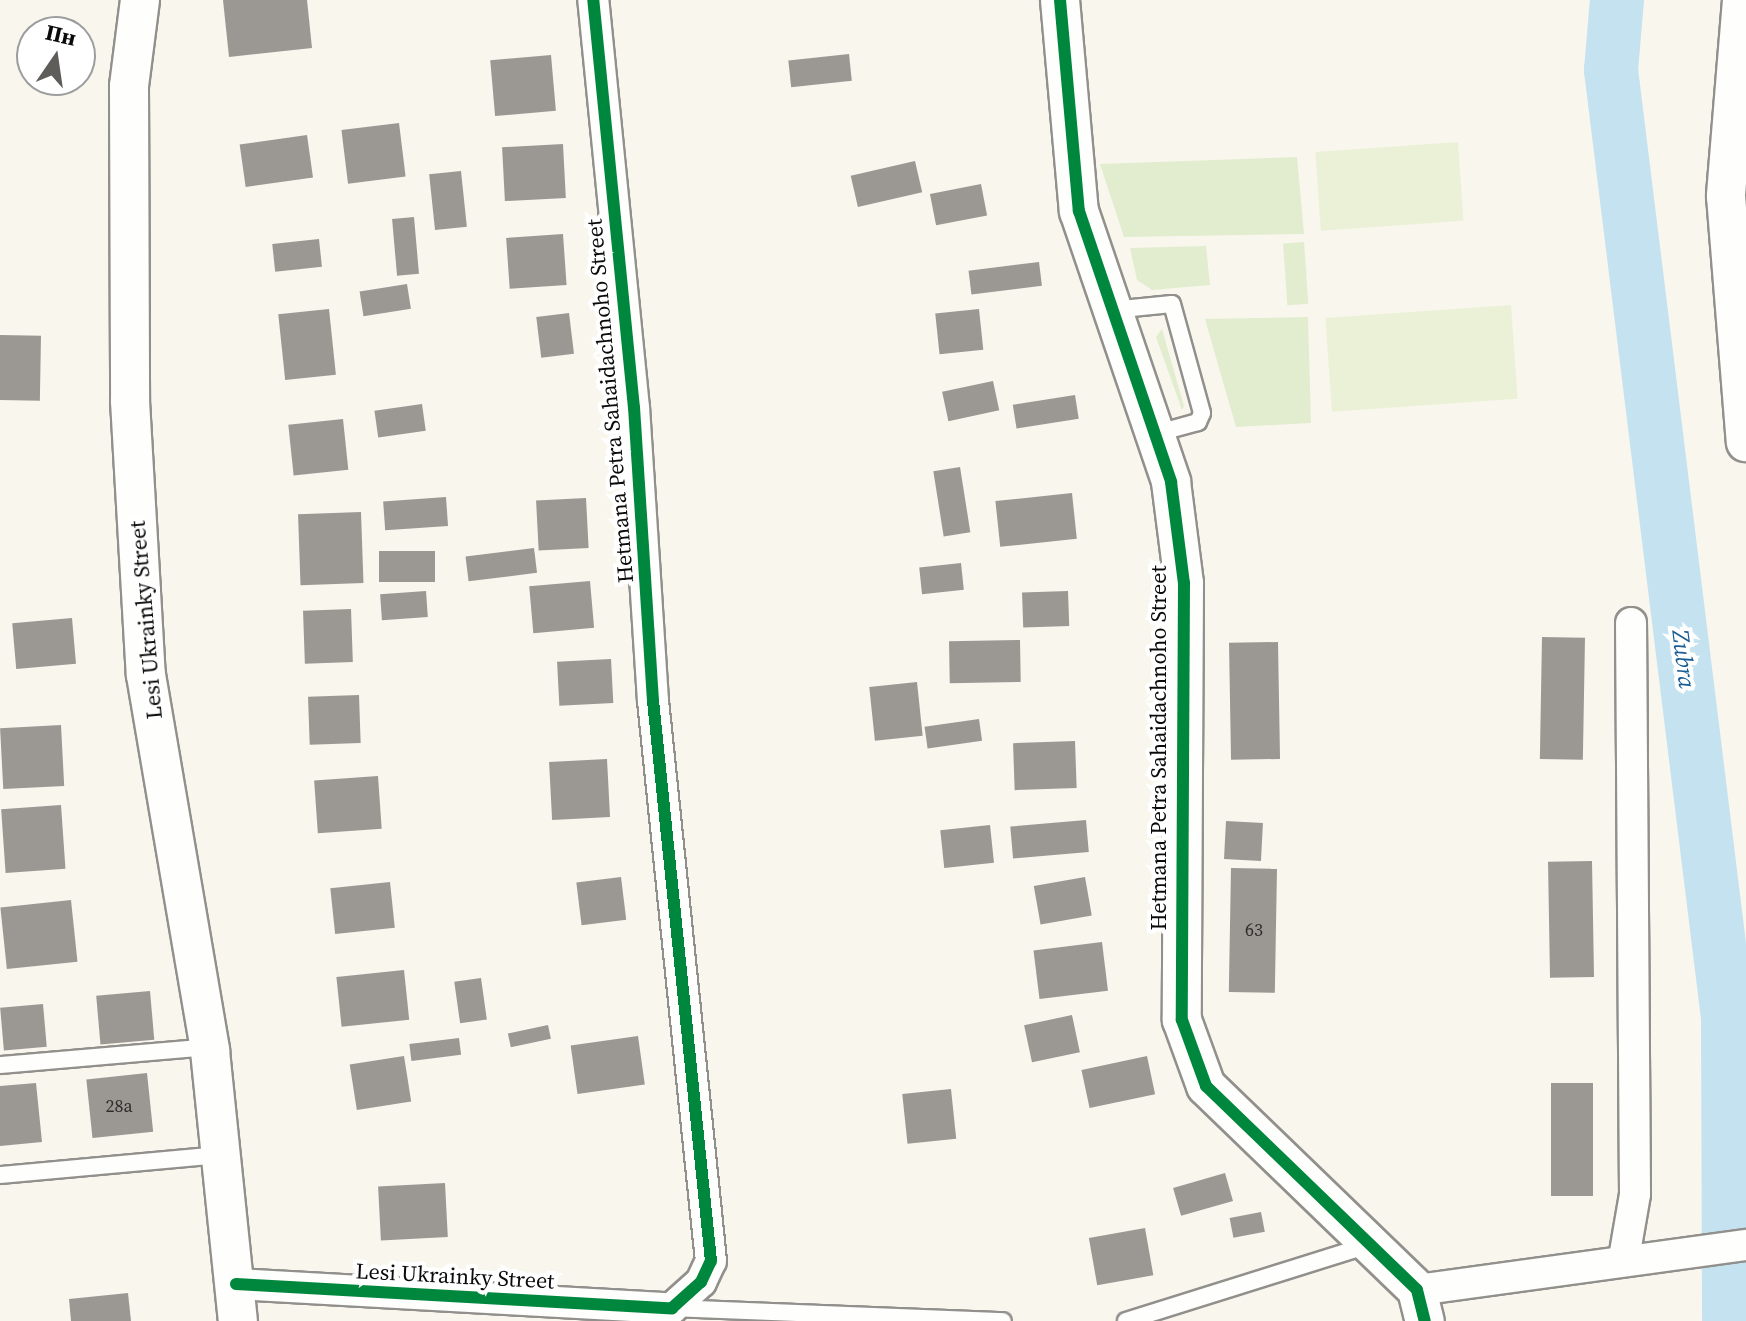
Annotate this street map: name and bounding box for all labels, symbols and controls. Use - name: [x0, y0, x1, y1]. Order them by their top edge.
- north arrow: [16, 16, 96, 96]
- text: Пн: [43, 16, 79, 53]
- street label: Hetmana Petra Sahaidachnoho Street: [581, 218, 639, 584]
- street label: Lesi Ukrainky Street: [124, 520, 168, 720]
- street label: Hetmana Petra Sahaidachnoho Street: [1146, 565, 1172, 931]
- water label: Zubra: [1666, 628, 1702, 690]
- house number: 63: [1245, 919, 1263, 941]
- house number: 28а: [105, 1095, 133, 1117]
- street label: Lesi Ukrainky Street: [355, 1258, 555, 1294]

